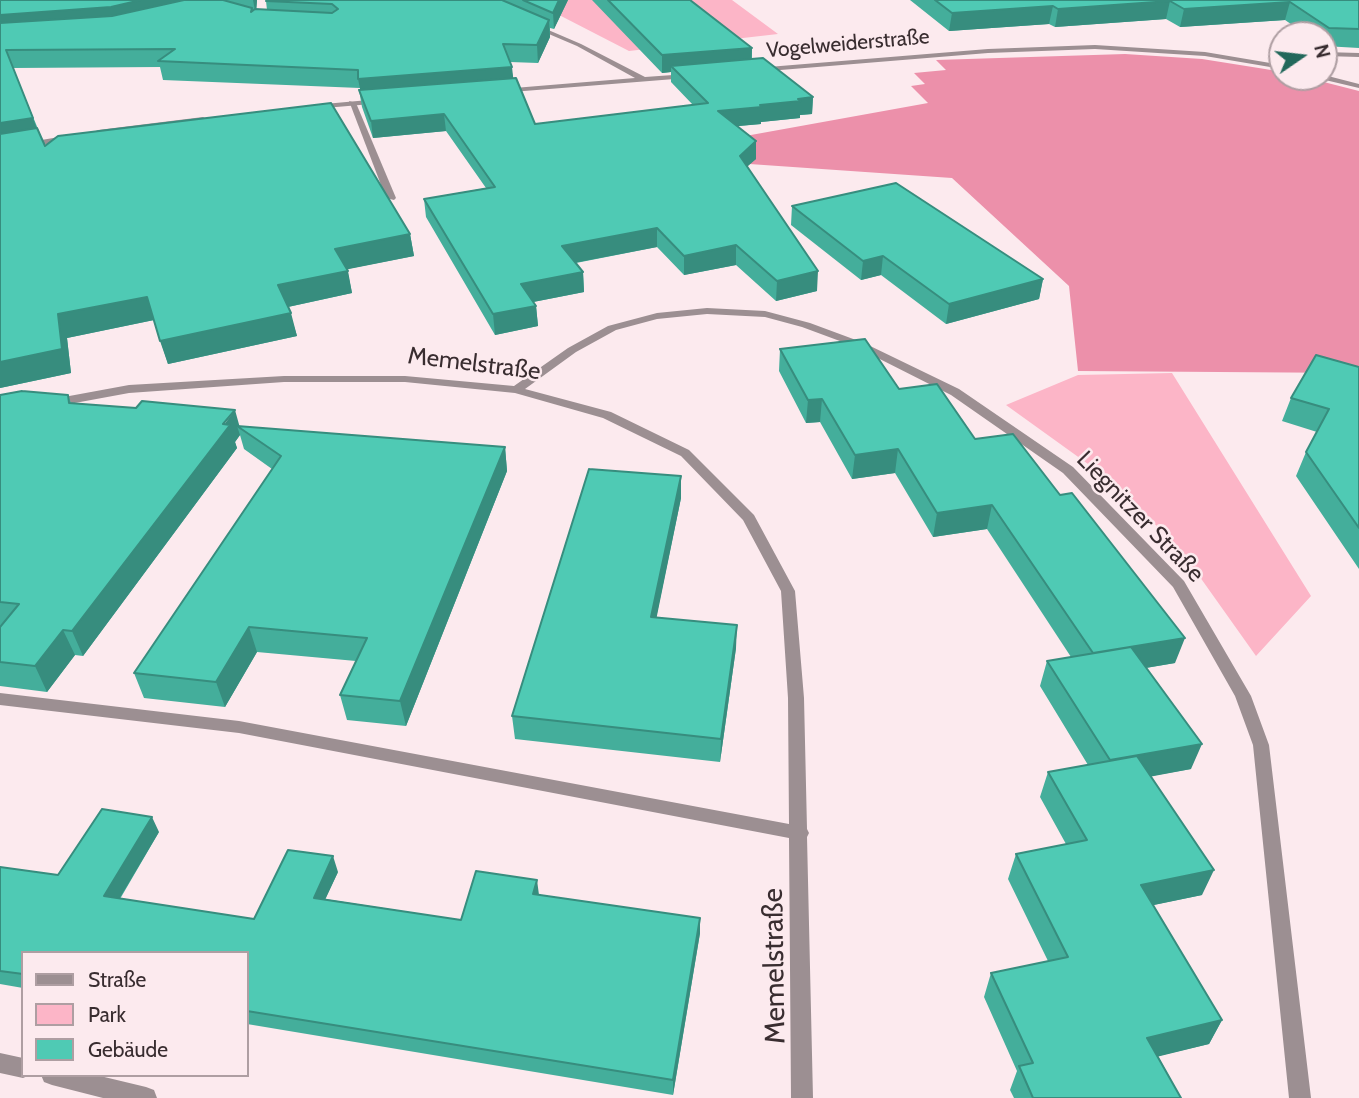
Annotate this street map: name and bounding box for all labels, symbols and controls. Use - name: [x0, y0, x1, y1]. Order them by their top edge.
- north arrow: [1268, 21, 1338, 91]
- street label: Vogelweiderstraße: [765, 24, 931, 64]
- text: N: [1309, 42, 1335, 61]
- street label: Memelstraße: [406, 342, 542, 386]
- street label: Liegnitzer Straße: [1070, 446, 1210, 588]
- street label: Memelstraße: [757, 888, 793, 1044]
- legend: [21, 951, 248, 1077]
- text: Straße: [88, 967, 146, 992]
- text: Park: [88, 1002, 126, 1027]
- text: Gebäude: [88, 1037, 168, 1062]

